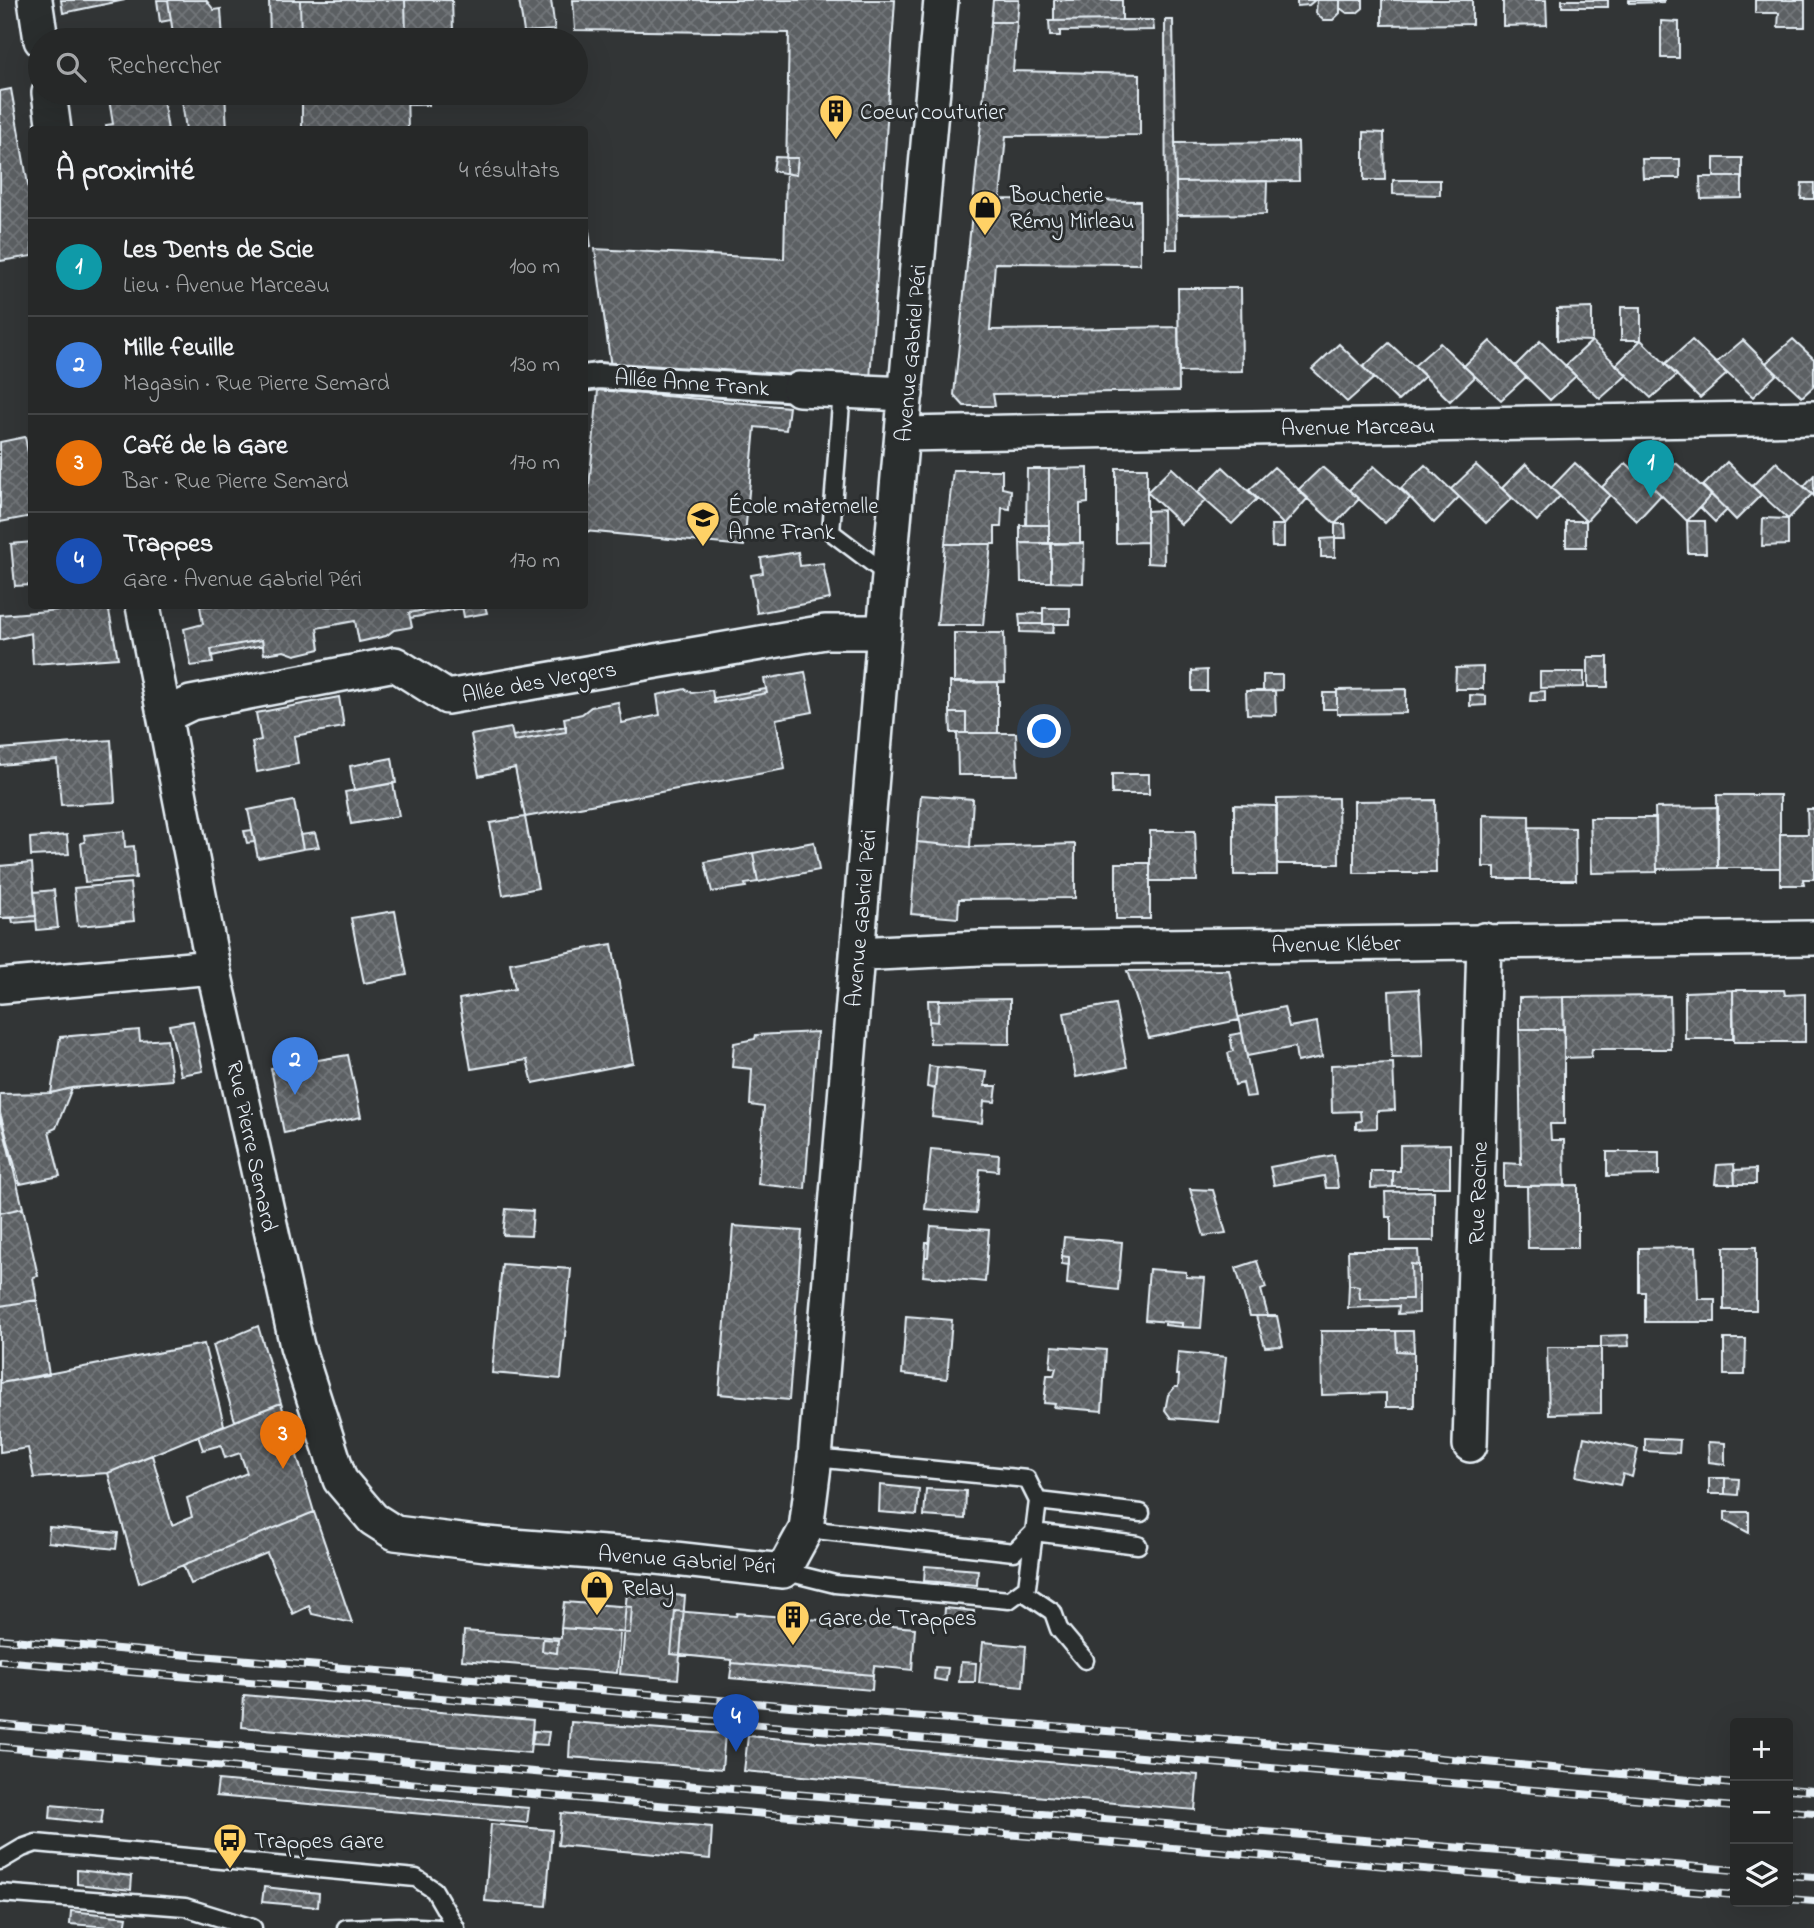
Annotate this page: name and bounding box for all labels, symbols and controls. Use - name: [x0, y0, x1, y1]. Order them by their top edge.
- search box: [28, 28, 588, 105]
- icon: search: [52, 48, 90, 86]
- text: Rechercher: [108, 48, 221, 86]
- building icon: Coeur couturier: [817, 92, 855, 141]
- place label: Coeur couturier: [860, 97, 1007, 130]
- text: À proximité: [56, 150, 194, 194]
- text: 4 résultats: [459, 155, 560, 188]
- place label: Boucherie Rémy Mirleau: [1009, 180, 1134, 241]
- shop icon: Boucherie Rémy Mirleau: [966, 188, 1004, 237]
- text: Les Dents de Scie: [123, 232, 313, 270]
- text: 1: [75, 251, 83, 284]
- text: 100 m: [509, 251, 560, 284]
- street label: Avenue Gabriel Péri: [888, 263, 937, 443]
- text: Lieu · Avenue Marceau: [123, 270, 330, 303]
- text: Mille feuille: [123, 330, 234, 368]
- text: 2: [73, 349, 85, 382]
- text: 130 m: [510, 349, 560, 382]
- street label: Allée Anne Frank: [613, 363, 771, 406]
- text: Magasin · Rue Pierre Semard: [123, 368, 390, 401]
- street label: Avenue Marceau: [1281, 411, 1435, 446]
- text: Café de la Gare: [123, 428, 288, 466]
- pin: 1: [1628, 440, 1674, 498]
- text: 3: [74, 447, 84, 480]
- text: 170 m: [510, 447, 560, 480]
- text: Bar · Rue Pierre Semard: [123, 466, 348, 499]
- place label: École maternelle Anne Frank: [728, 491, 879, 550]
- school or university icon: École maternelle Anne Frank: [684, 499, 722, 548]
- text: Trappes: [123, 526, 213, 564]
- text: 4: [74, 545, 84, 578]
- text: 170 m: [510, 545, 560, 578]
- text: Gare · Avenue Gabriel Péri: [123, 564, 362, 597]
- street label: Allée des Vergers: [459, 654, 620, 714]
- your location: [1027, 714, 1061, 748]
- street label: Avenue Gabriel Péri: [838, 828, 887, 1008]
- street label: Avenue Kléber: [1271, 928, 1402, 963]
- pin: 2: [272, 1037, 318, 1095]
- street label: Rue Pierre Semard: [216, 1058, 285, 1235]
- street label: Rue Racine: [1461, 1140, 1498, 1245]
- pin: 3: [260, 1411, 306, 1469]
- street label: Avenue Gabriel Péri: [597, 1539, 777, 1584]
- shop icon: Relay: [578, 1568, 616, 1617]
- place label: Relay: [622, 1573, 674, 1608]
- building icon: Gare de Trappes: [774, 1598, 812, 1647]
- place label: Gare de Trappes: [818, 1603, 977, 1636]
- pin: 4: [713, 1694, 759, 1752]
- map controls: [1730, 1718, 1793, 1907]
- button: +: [1730, 1718, 1793, 1781]
- button: −: [1730, 1781, 1793, 1844]
- bus stop icon: Trappes Gare: [211, 1821, 249, 1870]
- place label: Trappes Gare: [254, 1826, 384, 1859]
- button: layers: [1730, 1844, 1793, 1907]

